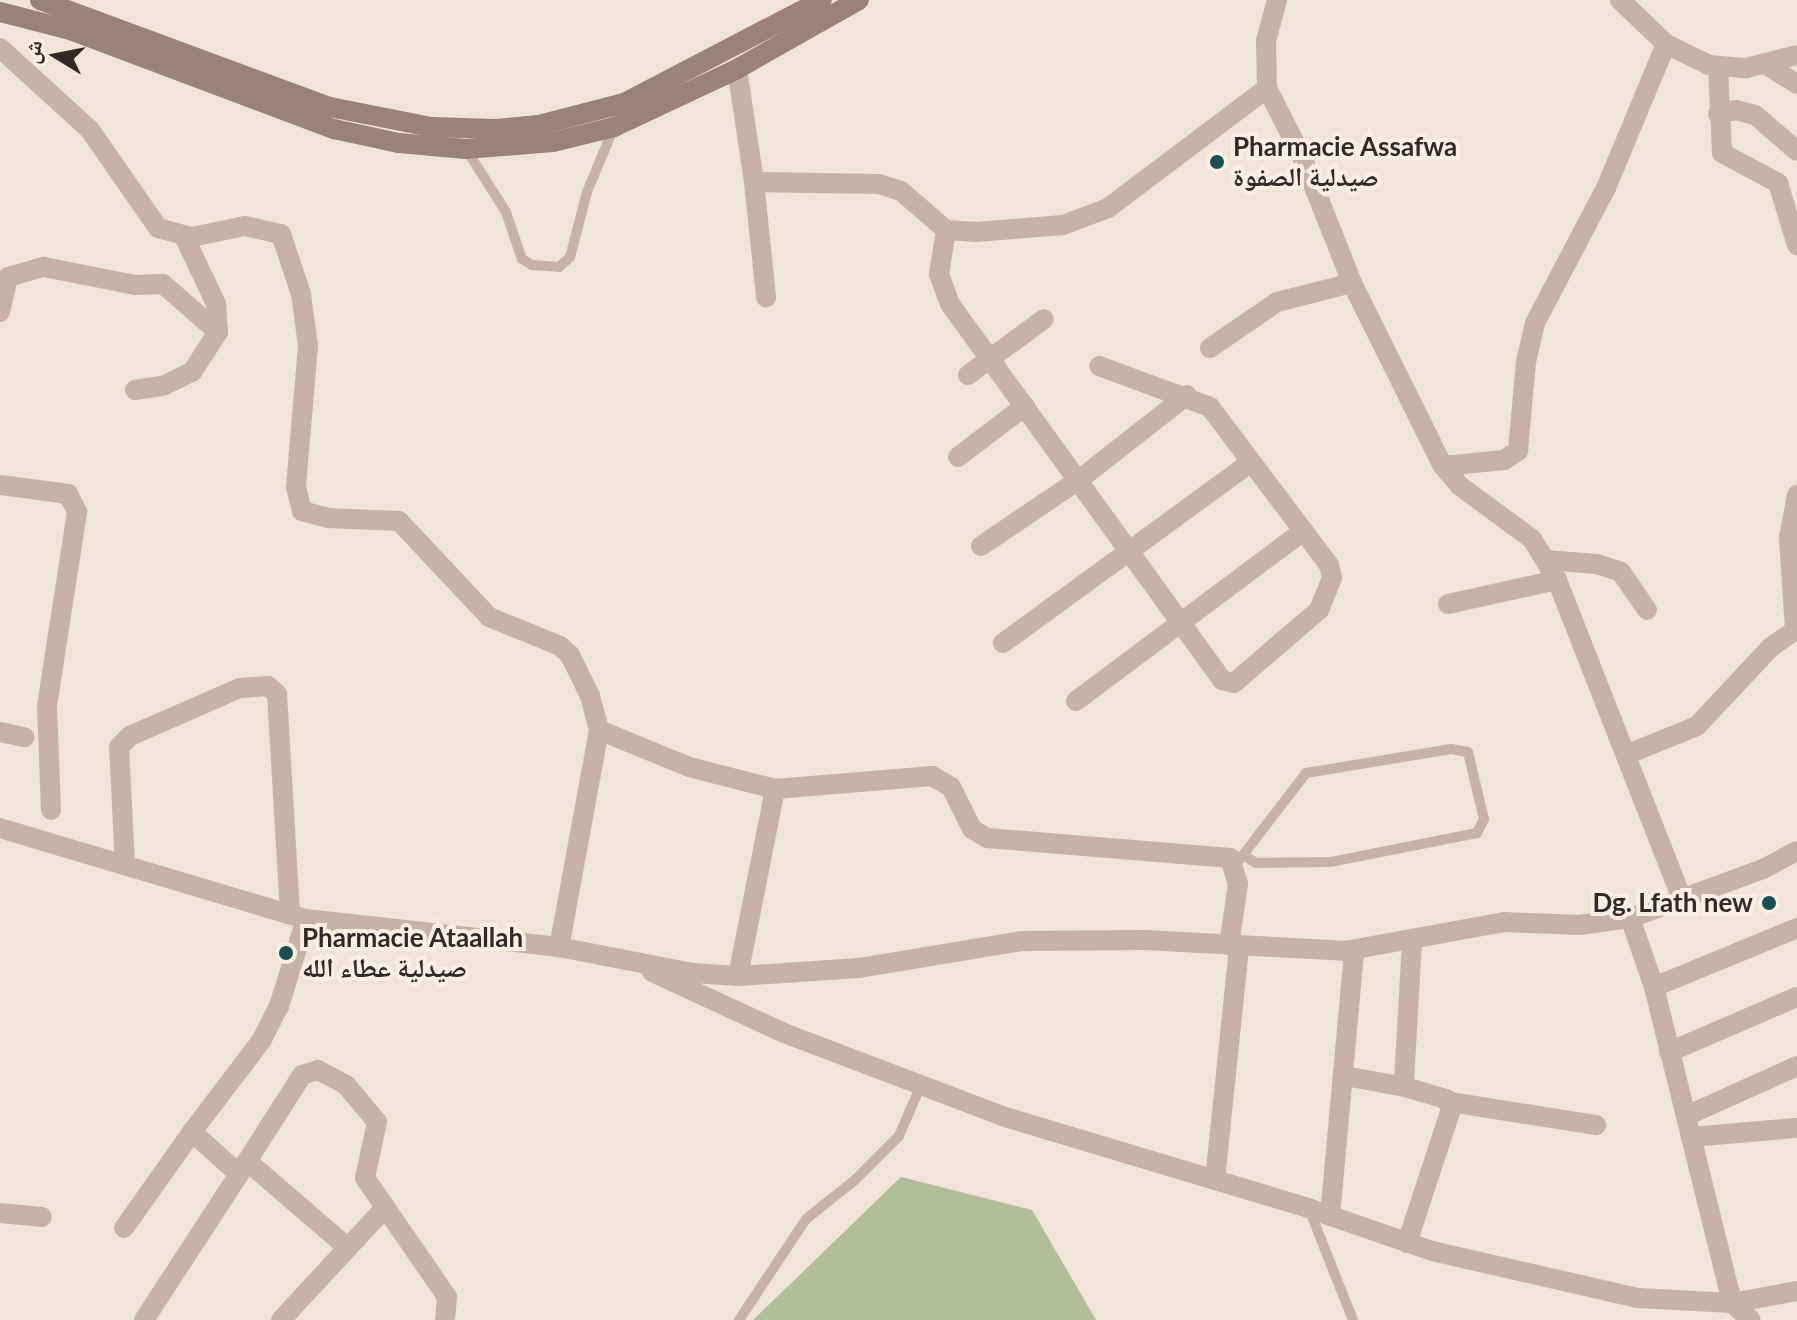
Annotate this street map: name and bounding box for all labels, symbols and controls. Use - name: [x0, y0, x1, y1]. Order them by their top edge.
- north arrow: [16, 16, 96, 96]
- text: ش: [17, 38, 47, 66]
- place label: Pharmacie Assafwa صيدلية الصفوة: [1233, 131, 1458, 192]
- marker: Pharmacie Assafwa صيدلية الصفوة: [1208, 153, 1226, 171]
- place label: Dg. Lfath new: [1593, 887, 1753, 919]
- marker: Dg. Lfath new: [1760, 894, 1778, 912]
- place label: Pharmacie Ataallah صيدلية عطاء الله: [302, 922, 524, 984]
- marker: Pharmacie Ataallah صيدلية عطاء الله: [277, 944, 295, 962]

